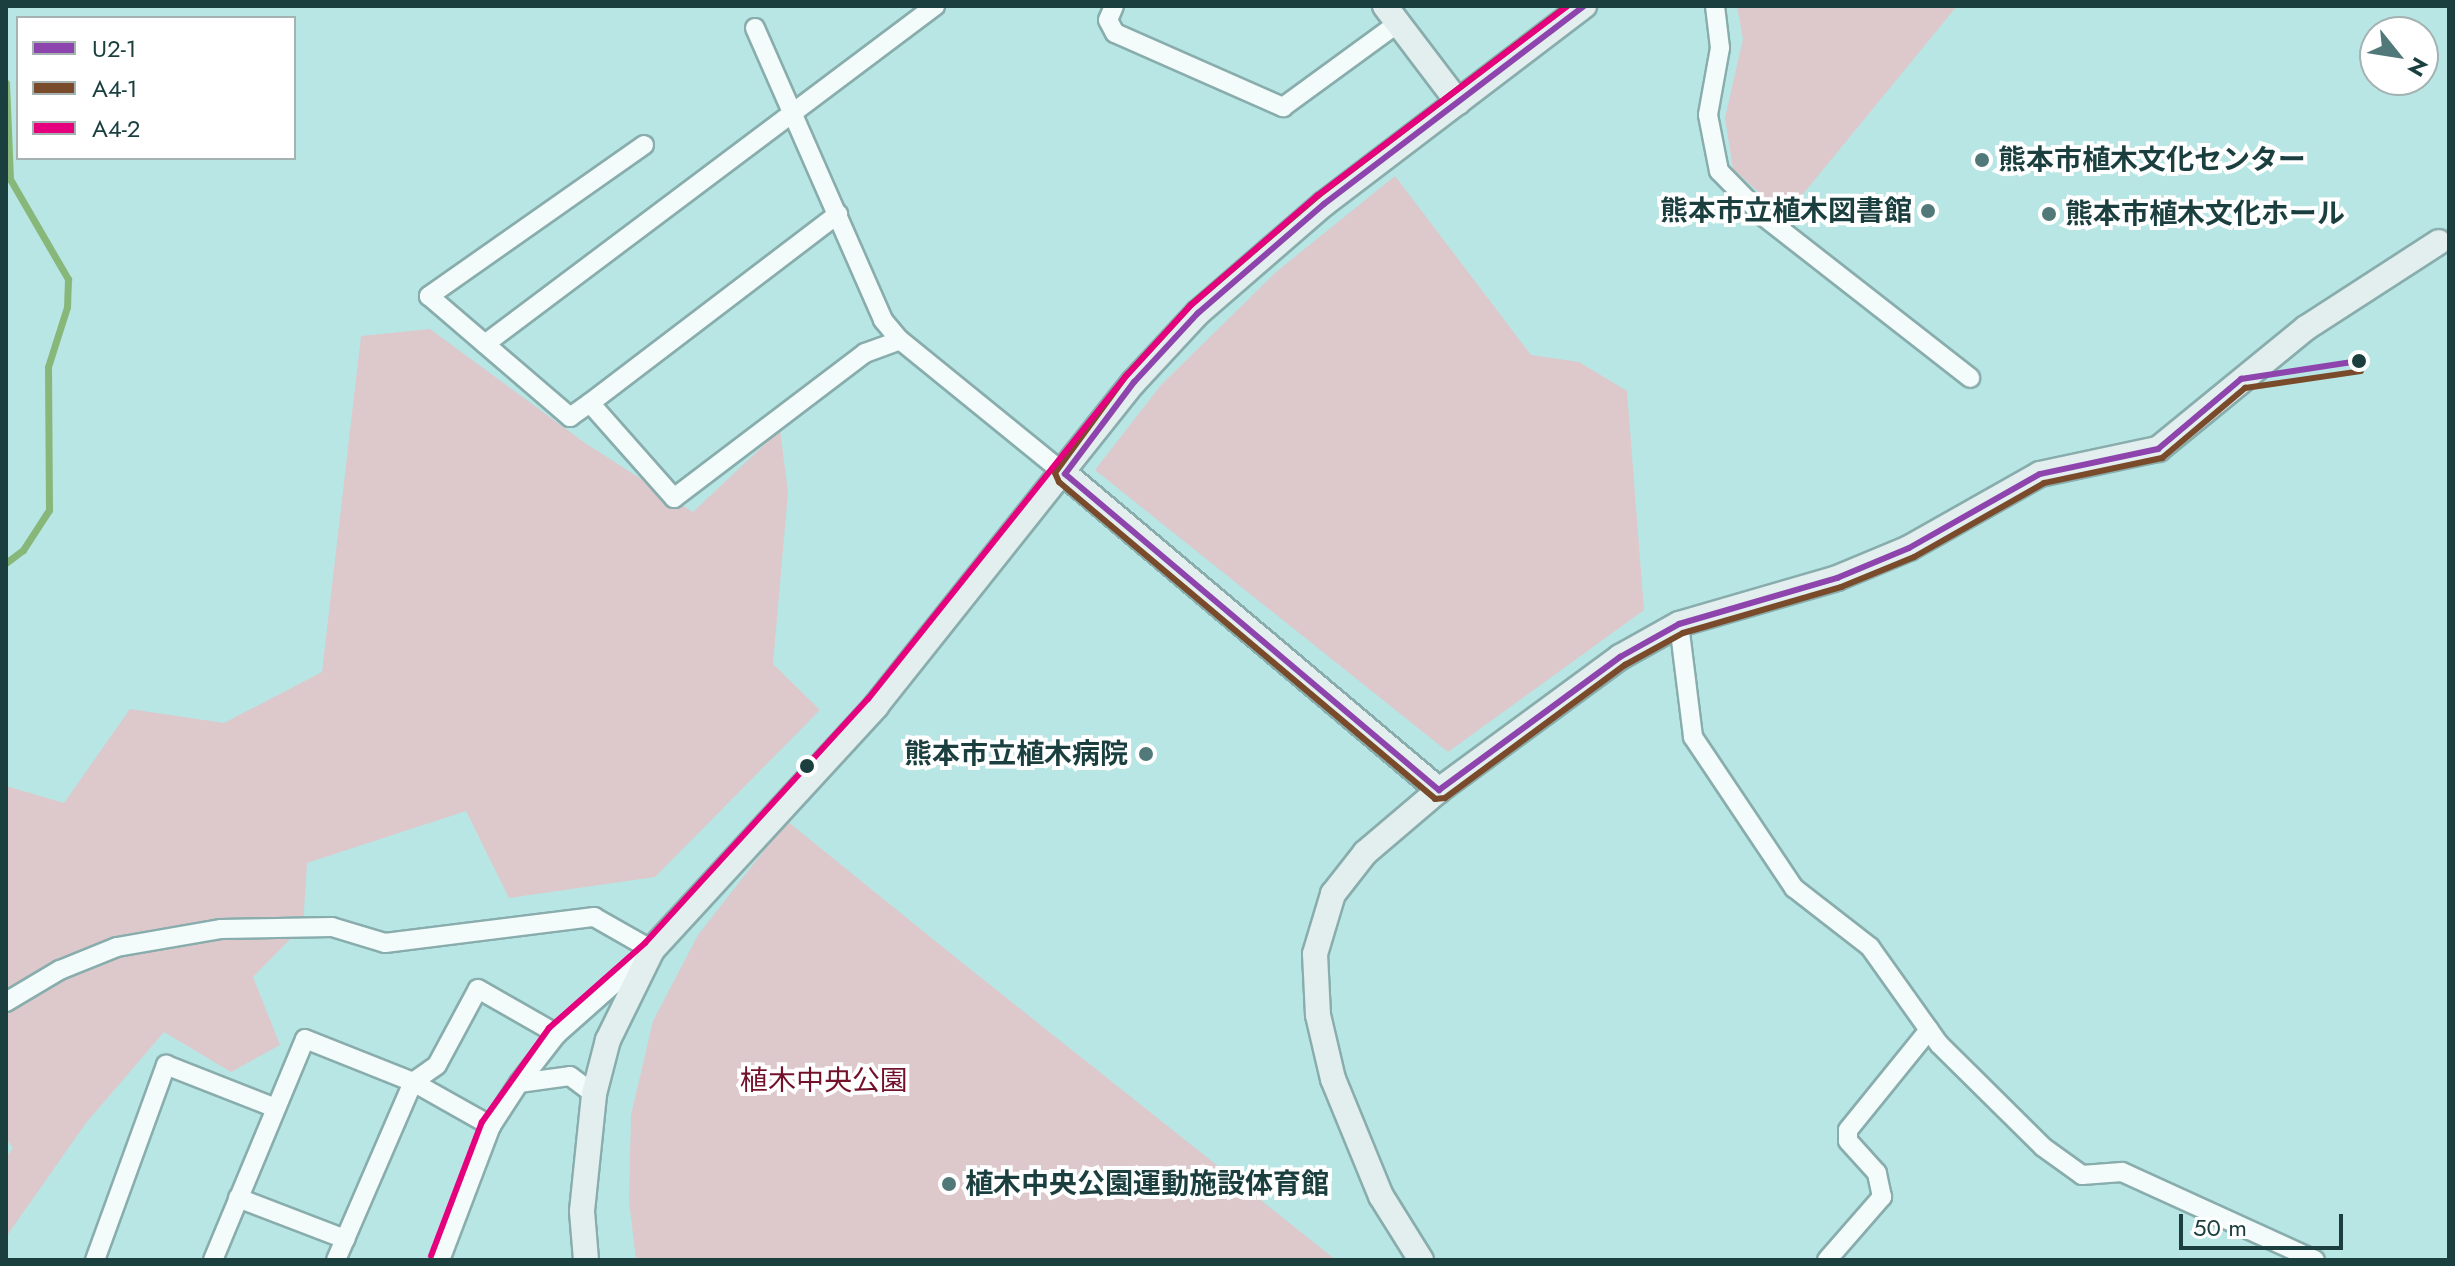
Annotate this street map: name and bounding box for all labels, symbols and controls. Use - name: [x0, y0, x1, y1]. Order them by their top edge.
- legend: [16, 16, 296, 160]
- north arrow: [2359, 16, 2439, 96]
- text: U2-1: [92, 31, 137, 66]
- text: N: [2400, 51, 2436, 83]
- text: A4-1: [92, 71, 138, 106]
- text: A4-2: [92, 111, 141, 146]
- place label: 熊本市植木文化センター: [1998, 143, 2306, 177]
- marker: 熊本市植木文化センター: [1973, 151, 1991, 169]
- place label: 熊本市立植木図書館: [1660, 194, 1912, 228]
- place label: 熊本市植木文化ホール: [2065, 197, 2345, 231]
- marker: 熊本市立植木図書館: [1919, 202, 1937, 220]
- marker: 熊本市植木文化ホール: [2040, 205, 2058, 223]
- unlabelled marker: [2351, 353, 2367, 369]
- place label: 熊本市立植木病院: [904, 737, 1128, 771]
- marker: 熊本市立植木病院: [1135, 743, 1157, 765]
- unlabelled marker: [799, 758, 815, 774]
- park label: 植木中央公園: [740, 1064, 908, 1098]
- place label: 植木中央公園運動施設体育館: [965, 1167, 1329, 1201]
- marker: 植木中央公園運動施設体育館: [940, 1175, 958, 1193]
- scale bar: [2183, 1198, 2347, 1248]
- text: 50 m: [2193, 1210, 2247, 1245]

